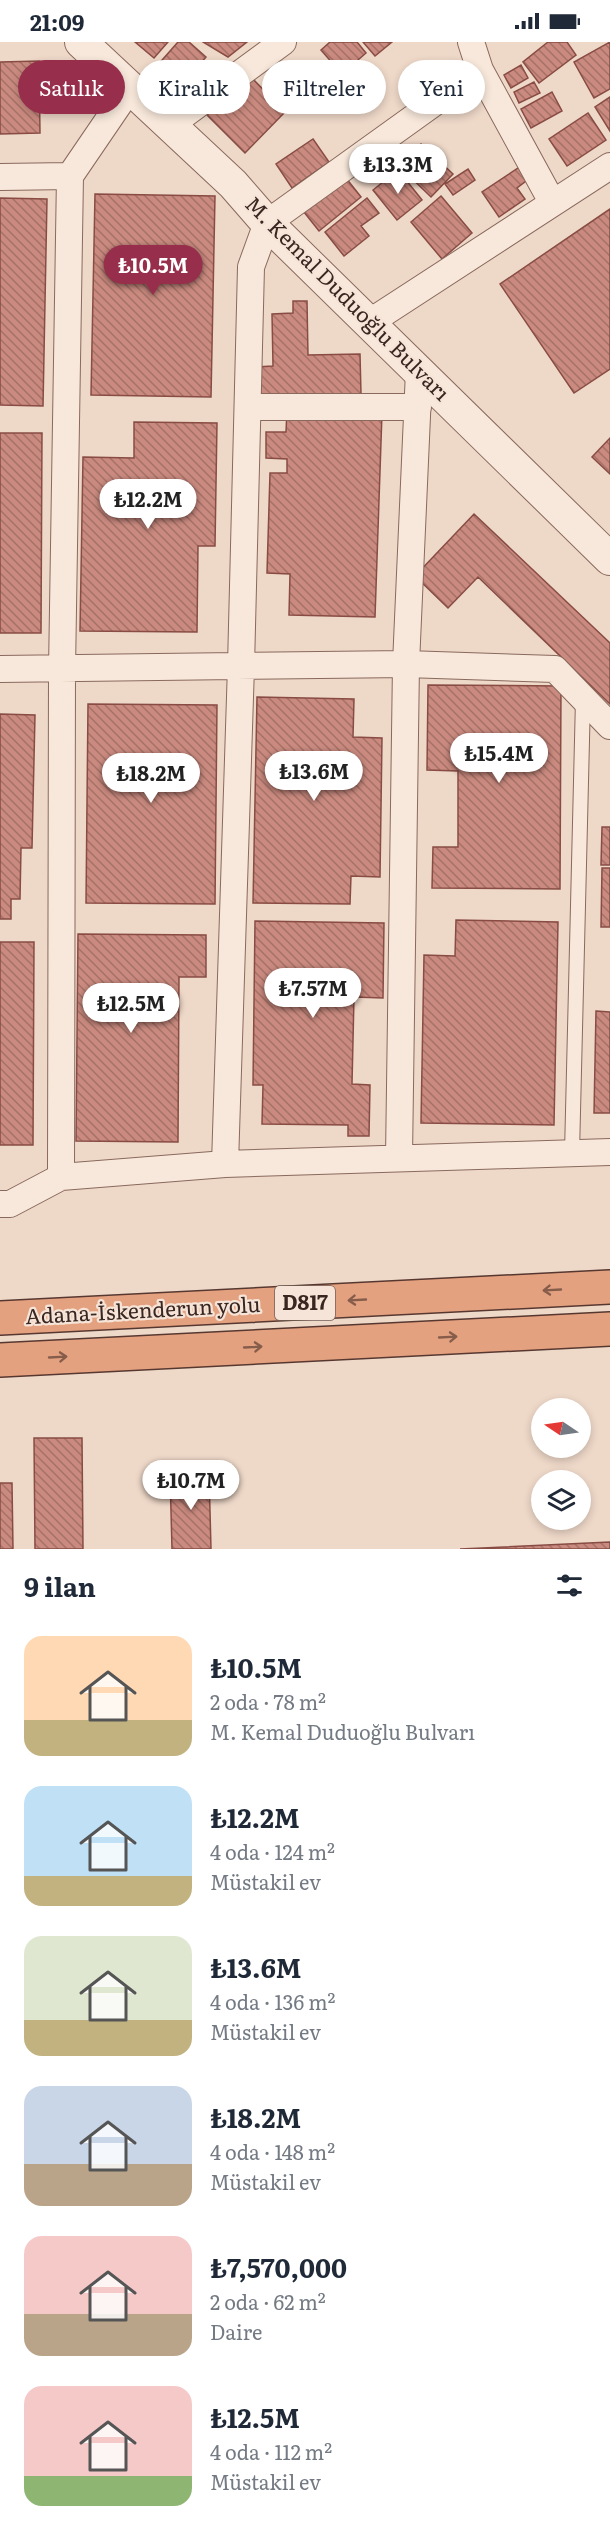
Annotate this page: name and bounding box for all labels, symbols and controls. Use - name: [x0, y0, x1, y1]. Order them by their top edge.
- text: 21:09: [30, 5, 84, 38]
- chip: Satılık: [18, 60, 125, 114]
- chip: Kiralık: [137, 60, 250, 114]
- chip: Filtreler: [262, 60, 386, 114]
- chip: Yeni: [398, 60, 485, 114]
- pin: ₺13.3M: [349, 144, 447, 195]
- text: ₺13.3M: [363, 148, 433, 178]
- street label: M. Kemal Duduoğlu Bulvarı: [239, 188, 458, 407]
- pin: ₺10.5M: [104, 245, 202, 296]
- text: ₺10.5M: [118, 249, 188, 279]
- pin: ₺12.2M: [99, 479, 197, 530]
- text: ₺12.2M: [113, 483, 183, 513]
- pin: ₺15.4M: [450, 733, 548, 784]
- text: ₺15.4M: [464, 737, 534, 767]
- pin: ₺13.6M: [265, 751, 363, 802]
- pin: ₺18.2M: [102, 753, 200, 804]
- text: ₺13.6M: [279, 755, 349, 785]
- text: ₺18.2M: [116, 757, 186, 787]
- pin: ₺7.57M: [264, 968, 362, 1019]
- text: ₺7.57M: [278, 972, 348, 1002]
- pin: ₺12.5M: [82, 983, 180, 1034]
- text: ₺12.5M: [96, 987, 166, 1017]
- one-way arrow: [542, 1285, 562, 1296]
- road number: D817: [275, 1286, 335, 1320]
- street label: Adana-İskenderun yolu: [25, 1287, 261, 1330]
- one-way arrow: [347, 1294, 367, 1305]
- one-way arrow: [437, 1331, 457, 1342]
- one-way arrow: [243, 1341, 263, 1352]
- one-way arrow: [48, 1351, 68, 1362]
- north arrow: [531, 1398, 591, 1458]
- map controls: [531, 1398, 591, 1530]
- pin: ₺10.7M: [142, 1460, 240, 1511]
- text: ₺10.7M: [156, 1464, 226, 1494]
- button: layers: [531, 1470, 591, 1530]
- text: 9 ilan: [24, 1566, 96, 1605]
- icon: filters: [553, 1569, 586, 1602]
- text: ₺10.5M: [210, 1647, 302, 1686]
- icon: home: [72, 1660, 144, 1732]
- text: 2 oda · 78 m²: [210, 1686, 326, 1716]
- text: M. Kemal Duduoğlu Bulvarı: [210, 1716, 475, 1746]
- text: ₺12.2M: [210, 1797, 300, 1836]
- icon: home: [72, 1810, 144, 1882]
- text: 4 oda · 124 m²: [210, 1836, 335, 1866]
- text: Müstakil ev: [210, 1866, 321, 1896]
- text: ₺13.6M: [210, 1947, 302, 1986]
- icon: home: [72, 1960, 144, 2032]
- text: 4 oda · 136 m²: [210, 1986, 335, 2016]
- text: Müstakil ev: [210, 2016, 321, 2046]
- text: ₺18.2M: [210, 2097, 301, 2136]
- icon: home: [72, 2110, 144, 2182]
- text: 4 oda · 148 m²: [210, 2136, 335, 2166]
- text: Müstakil ev: [210, 2166, 321, 2196]
- text: ₺7,570,000: [210, 2247, 347, 2286]
- icon: home: [72, 2260, 144, 2332]
- text: 2 oda · 62 m²: [210, 2286, 326, 2316]
- text: Daire: [210, 2316, 262, 2346]
- text: ₺12.5M: [210, 2397, 300, 2436]
- icon: home: [72, 2410, 144, 2482]
- text: 4 oda · 112 m²: [210, 2436, 332, 2466]
- text: Müstakil ev: [210, 2466, 321, 2496]

